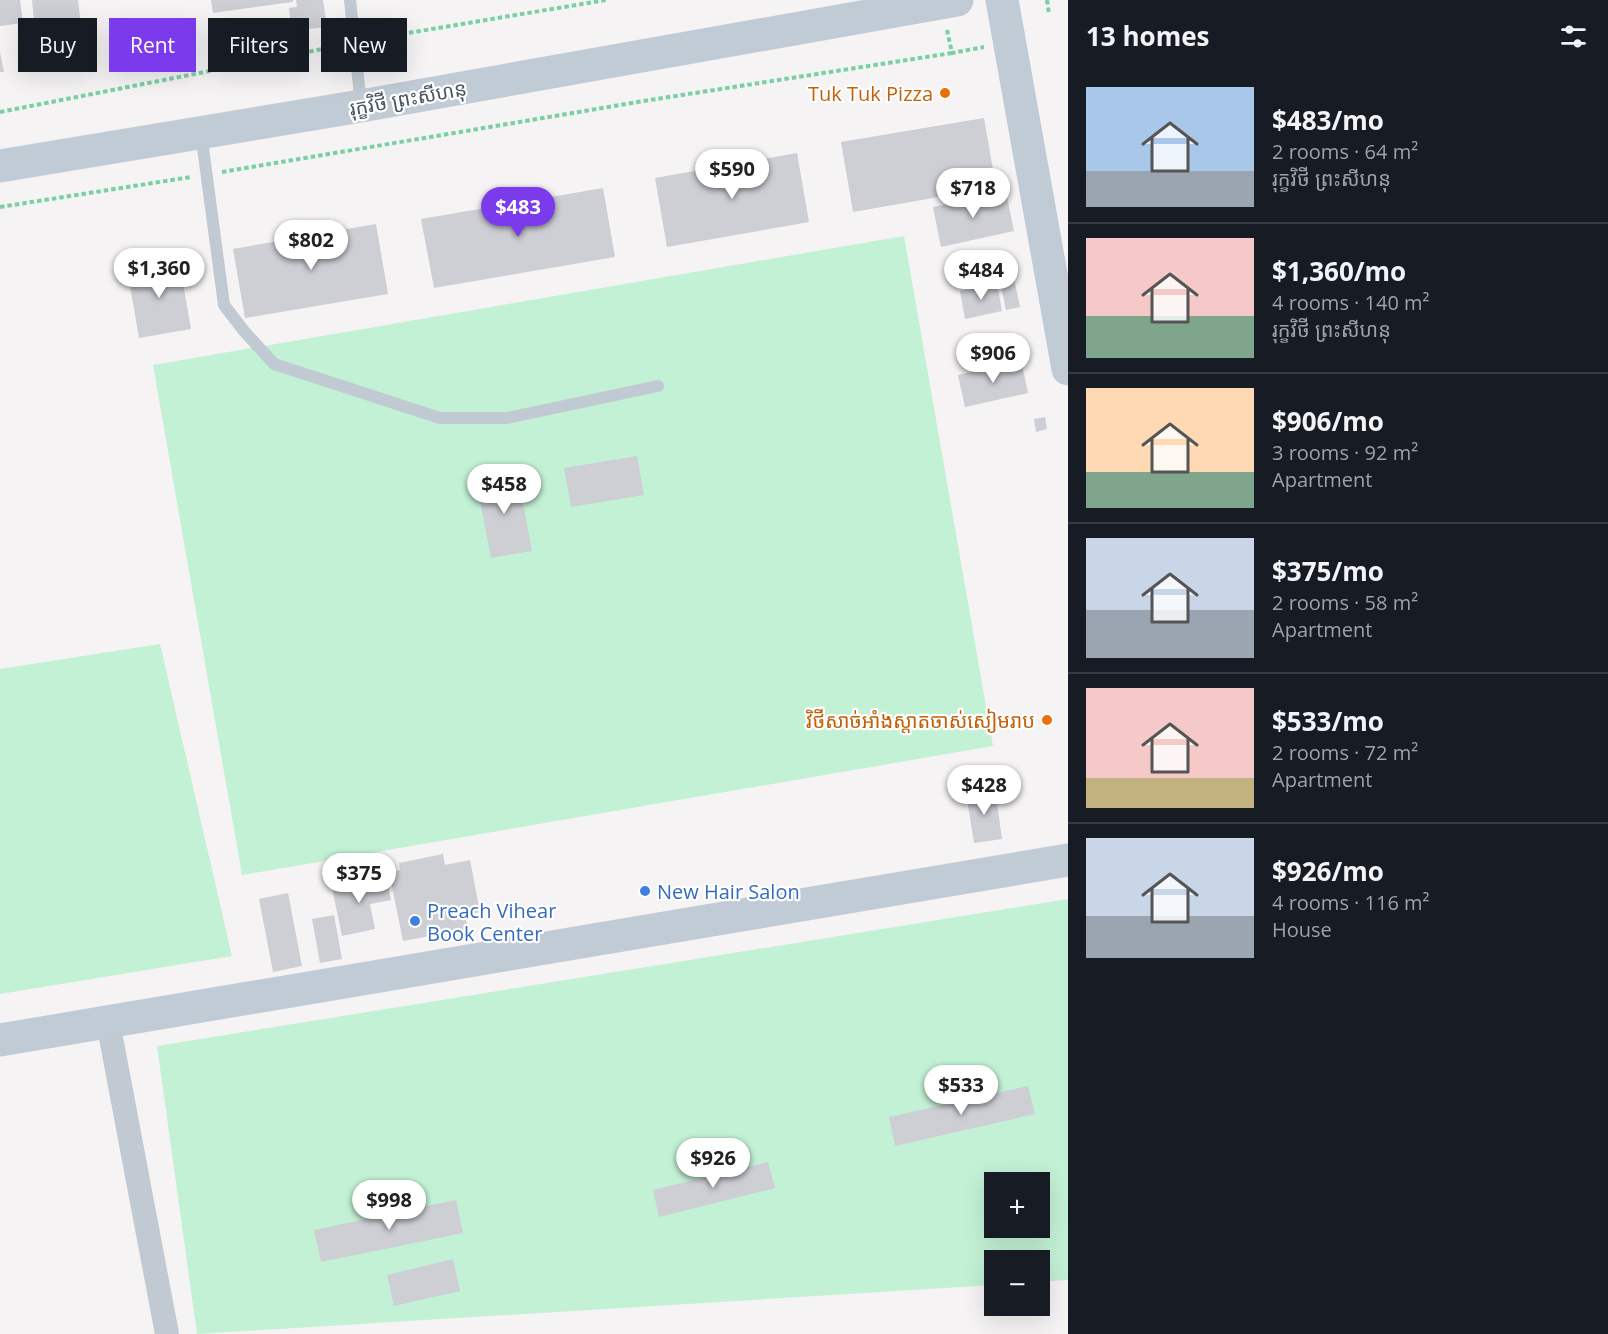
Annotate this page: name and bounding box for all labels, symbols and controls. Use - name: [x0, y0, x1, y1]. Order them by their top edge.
- chip: Buy: [18, 18, 97, 72]
- chip: Rent: [109, 18, 196, 72]
- chip: Filters: [208, 18, 309, 72]
- chip: New: [321, 18, 407, 72]
- text: 13 homes: [1086, 18, 1210, 54]
- icon: filters: [1557, 20, 1590, 53]
- street label: រុក្ខវិថី ព្រះសីហនុ: [347, 74, 469, 122]
- place label: Tuk Tuk Pizza: [808, 80, 933, 107]
- marker: Tuk Tuk Pizza: [938, 86, 952, 100]
- text: $483/mo: [1272, 102, 1384, 138]
- icon: home: [1134, 111, 1206, 183]
- text: 2 rooms · 64 m²: [1272, 138, 1418, 165]
- pin: $590: [696, 149, 768, 200]
- text: $590: [709, 155, 755, 182]
- text: រុក្ខវិថី ព្រះសីហនុ: [1272, 165, 1391, 192]
- pin: $718: [937, 168, 1009, 219]
- text: $718: [950, 174, 996, 201]
- pin: $483: [482, 187, 554, 238]
- text: $483: [495, 193, 541, 220]
- pin: $802: [275, 220, 347, 271]
- text: $802: [288, 226, 334, 253]
- pin: $1,360: [110, 248, 208, 299]
- pin: $484: [945, 250, 1017, 301]
- text: $1,360/mo: [1272, 253, 1406, 289]
- text: $1,360: [128, 254, 190, 281]
- text: $484: [958, 256, 1004, 283]
- icon: home: [1134, 262, 1206, 334]
- text: 4 rooms · 140 m²: [1272, 289, 1430, 316]
- text: រុក្ខវិថី ព្រះសីហនុ: [1272, 316, 1391, 343]
- pin: $906: [957, 333, 1029, 384]
- text: $906: [970, 339, 1016, 366]
- text: $906/mo: [1272, 403, 1384, 439]
- icon: home: [1134, 412, 1206, 484]
- text: 3 rooms · 92 m²: [1272, 439, 1418, 466]
- pin: $458: [468, 464, 540, 515]
- text: Apartment: [1272, 466, 1372, 493]
- text: $458: [481, 470, 527, 497]
- text: $375/mo: [1272, 553, 1384, 589]
- icon: home: [1134, 562, 1206, 634]
- text: 2 rooms · 58 m²: [1272, 589, 1418, 616]
- text: Apartment: [1272, 616, 1372, 643]
- text: $533/mo: [1272, 703, 1384, 739]
- place label: វិថីសាច់អាំងស្តាតចាស់សៀមរាប: [806, 707, 1035, 734]
- icon: home: [1134, 712, 1206, 784]
- marker: វិថីសាច់អាំងស្តាតចាស់សៀមរាប: [1040, 713, 1054, 727]
- text: 2 rooms · 72 m²: [1272, 739, 1418, 766]
- pin: $428: [948, 765, 1020, 816]
- text: Apartment: [1272, 766, 1372, 793]
- text: $428: [961, 771, 1007, 798]
- pin: $375: [323, 853, 395, 904]
- text: $926/mo: [1272, 853, 1384, 889]
- text: $375: [336, 859, 382, 886]
- icon: home: [1134, 862, 1206, 934]
- place label: New Hair Salon: [657, 878, 800, 905]
- marker: New Hair Salon: [638, 884, 652, 898]
- text: 4 rooms · 116 m²: [1272, 889, 1430, 916]
- place label: Preach Vihear Book Center: [427, 897, 556, 947]
- marker: Preach Vihear Book Center: [408, 914, 422, 928]
- text: House: [1272, 916, 1332, 943]
- pin: $533: [925, 1065, 997, 1116]
- text: $533: [938, 1071, 984, 1098]
- pin: $926: [677, 1138, 749, 1189]
- text: $926: [690, 1144, 736, 1171]
- map controls: [984, 1172, 1050, 1316]
- button: +: [984, 1172, 1050, 1238]
- pin: $998: [353, 1180, 425, 1231]
- text: $998: [366, 1186, 412, 1213]
- button: −: [984, 1250, 1050, 1316]

